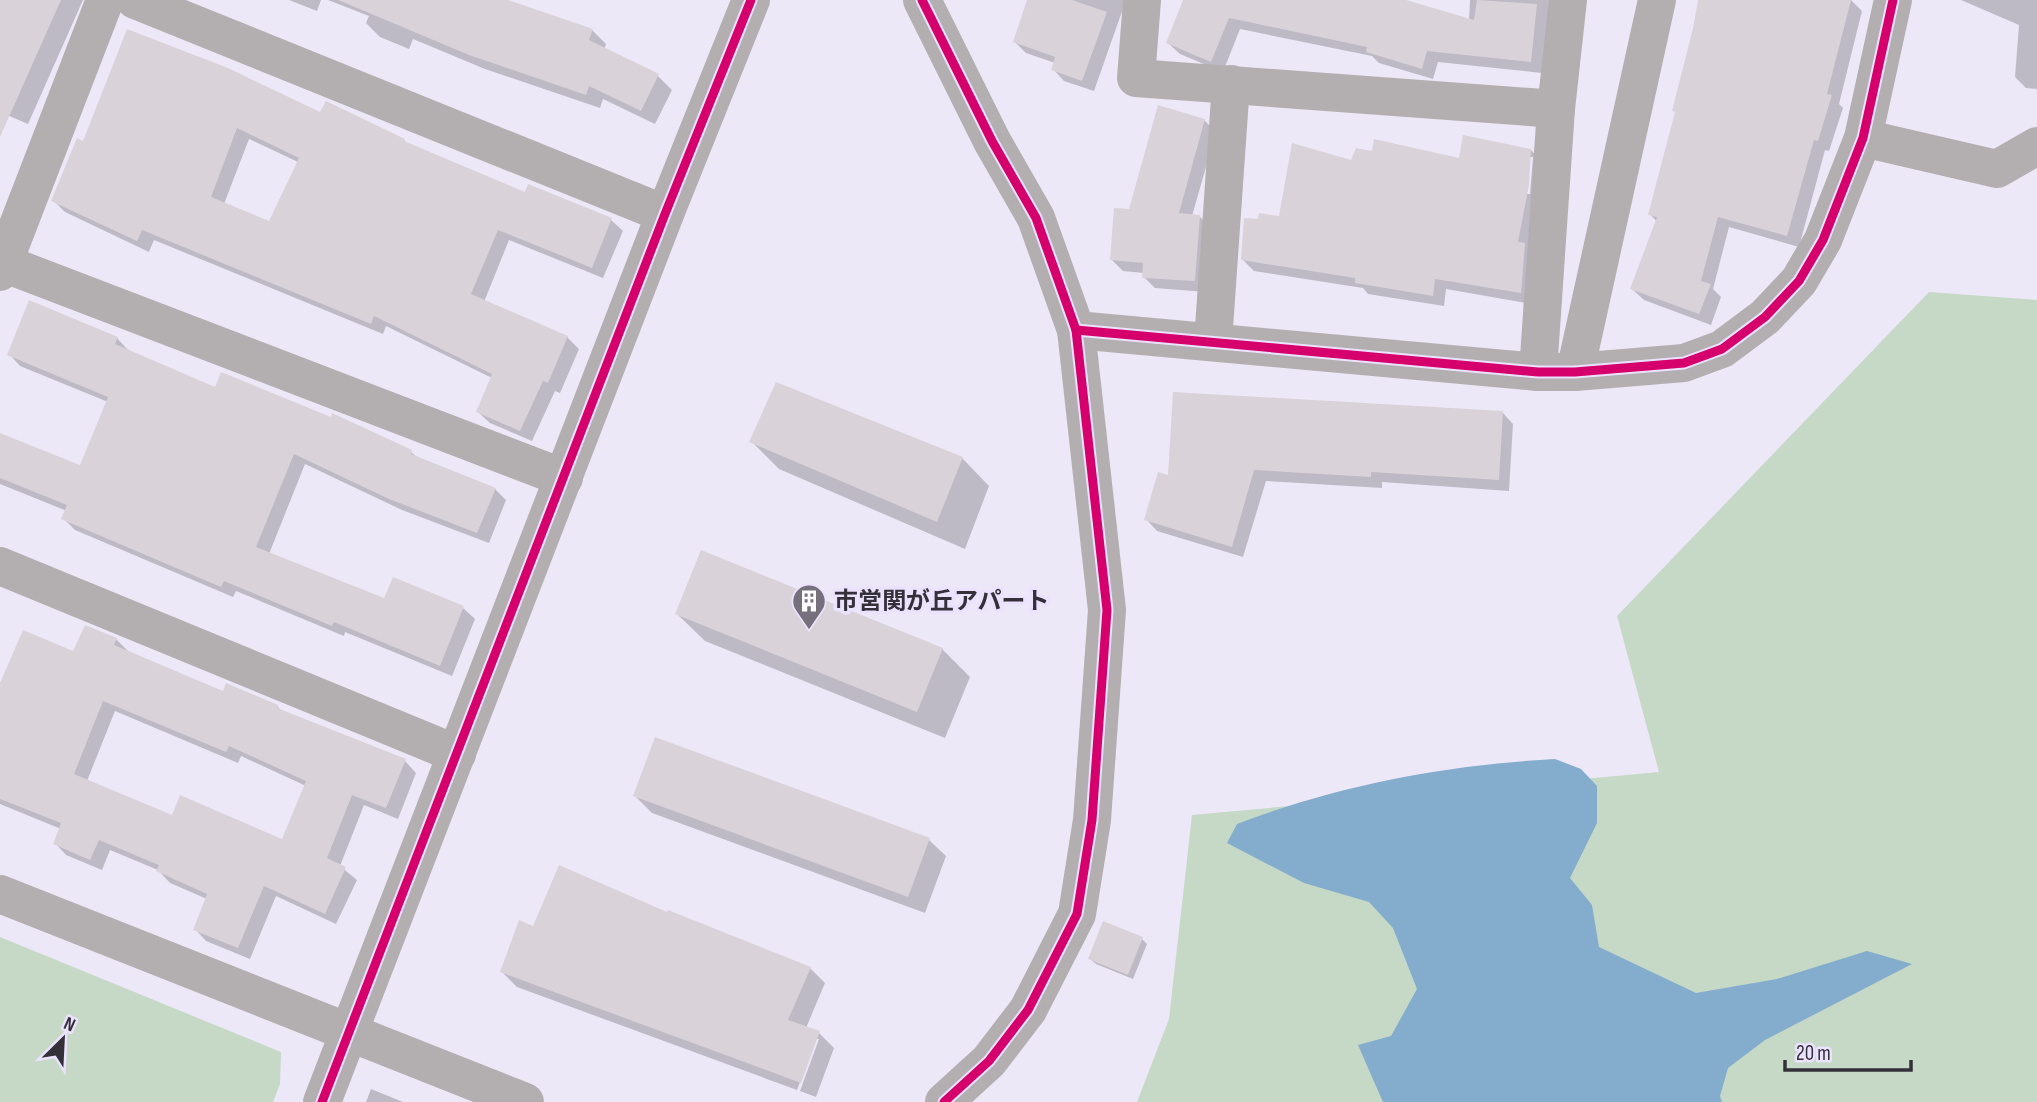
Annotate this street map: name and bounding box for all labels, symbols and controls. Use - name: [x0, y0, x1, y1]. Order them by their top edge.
- building icon: 市営関が丘アパート: [790, 582, 828, 631]
- place label: 市営関が丘アパート: [834, 587, 1050, 616]
- north arrow: [28, 1004, 98, 1074]
- text: N: [60, 1012, 79, 1037]
- scale bar: [1785, 1028, 1911, 1072]
- text: 20 m: [1796, 1041, 1831, 1066]

